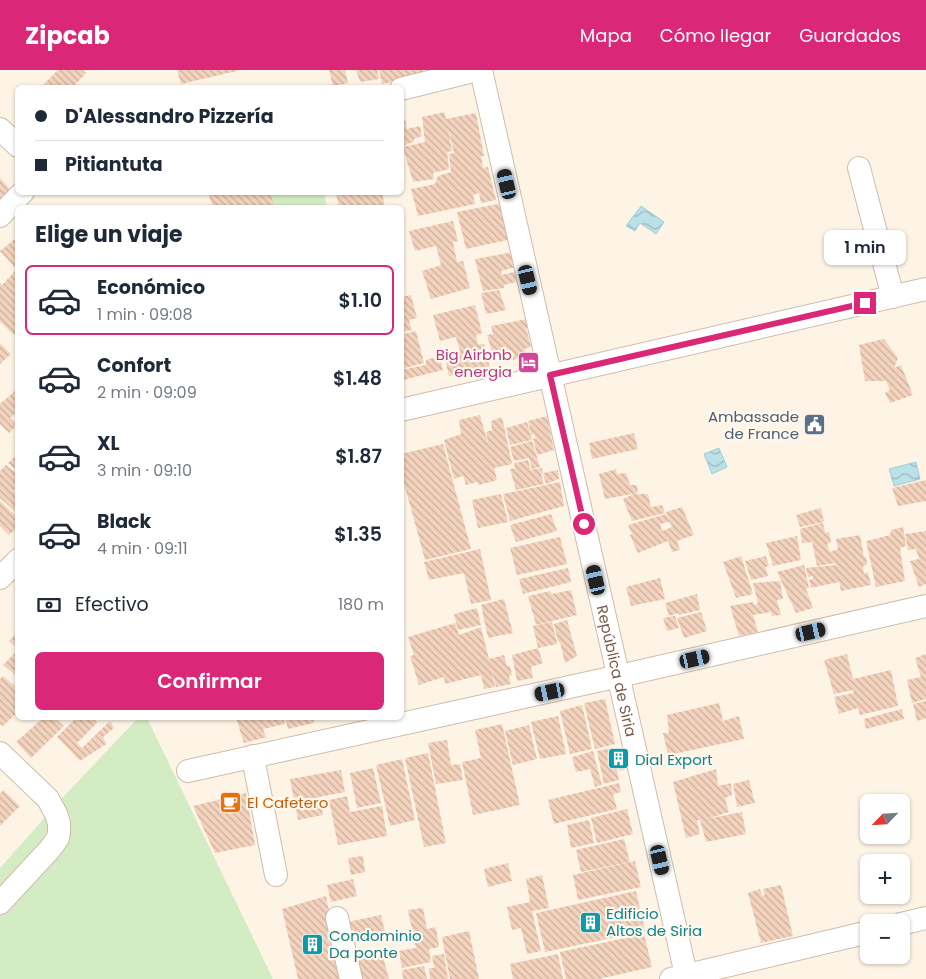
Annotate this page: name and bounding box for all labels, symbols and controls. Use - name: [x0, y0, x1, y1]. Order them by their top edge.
- text: Zipcab: [25, 19, 110, 52]
- text: Mapa: [580, 23, 632, 48]
- text: Cómo llegar: [660, 23, 771, 48]
- text: Guardados: [799, 23, 901, 48]
- text: D'Alessandro Pizzería: [65, 103, 274, 130]
- text: Pitiantuta: [65, 151, 163, 178]
- car: [496, 168, 517, 200]
- text: Elige un viaje: [35, 219, 183, 250]
- callout: 1 min: [824, 230, 906, 266]
- text: 1 min: [844, 236, 886, 259]
- car: [517, 264, 538, 296]
- text: Económico: [97, 274, 205, 301]
- icon: car: [37, 278, 82, 323]
- text: $1.10: [339, 287, 382, 314]
- route end: [854, 292, 876, 314]
- text: 1 min · 09:08: [97, 303, 193, 326]
- place label: Big Airbnb energia: [436, 344, 512, 382]
- hotel icon: Big Airbnb energia: [516, 351, 540, 375]
- text: Confort: [97, 352, 171, 379]
- icon: car: [37, 356, 82, 401]
- text: $1.48: [333, 365, 382, 392]
- text: 2 min · 09:09: [97, 381, 197, 404]
- place label: Ambassade de France: [708, 406, 799, 444]
- public building icon: Ambassade de France: [803, 413, 827, 437]
- text: XL: [97, 430, 120, 457]
- icon: car: [37, 434, 82, 479]
- text: $1.87: [335, 443, 382, 470]
- text: 3 min · 09:10: [97, 459, 192, 482]
- text: Black: [97, 508, 151, 535]
- icon: car: [37, 512, 82, 557]
- route start: [573, 513, 595, 535]
- text: $1.35: [334, 521, 382, 548]
- text: 4 min · 09:11: [97, 537, 188, 560]
- car: [585, 564, 606, 596]
- icon: cash: [35, 591, 63, 619]
- text: Efectivo: [75, 591, 149, 618]
- text: 180 m: [338, 593, 384, 616]
- street label: República de Siria: [592, 603, 642, 739]
- car: [794, 621, 827, 643]
- car: [678, 648, 711, 670]
- button: Confirmar: [35, 652, 384, 710]
- car: [533, 682, 566, 702]
- building icon: Dial Export: [607, 747, 631, 771]
- place label: Dial Export: [635, 749, 713, 770]
- cafe icon: El Cafetero: [219, 790, 243, 814]
- place label: El Cafetero: [247, 792, 328, 813]
- north arrow: [860, 794, 910, 844]
- map controls: [860, 794, 910, 964]
- car: [649, 844, 670, 876]
- button: +: [860, 854, 910, 904]
- place label: Edificio Altos de Siria: [606, 903, 702, 941]
- building icon: Edificio Altos de Siria: [578, 910, 602, 934]
- button: −: [860, 914, 910, 964]
- place label: Condominio Da ponte: [329, 925, 422, 963]
- building icon: Condominio Da ponte: [301, 932, 325, 956]

